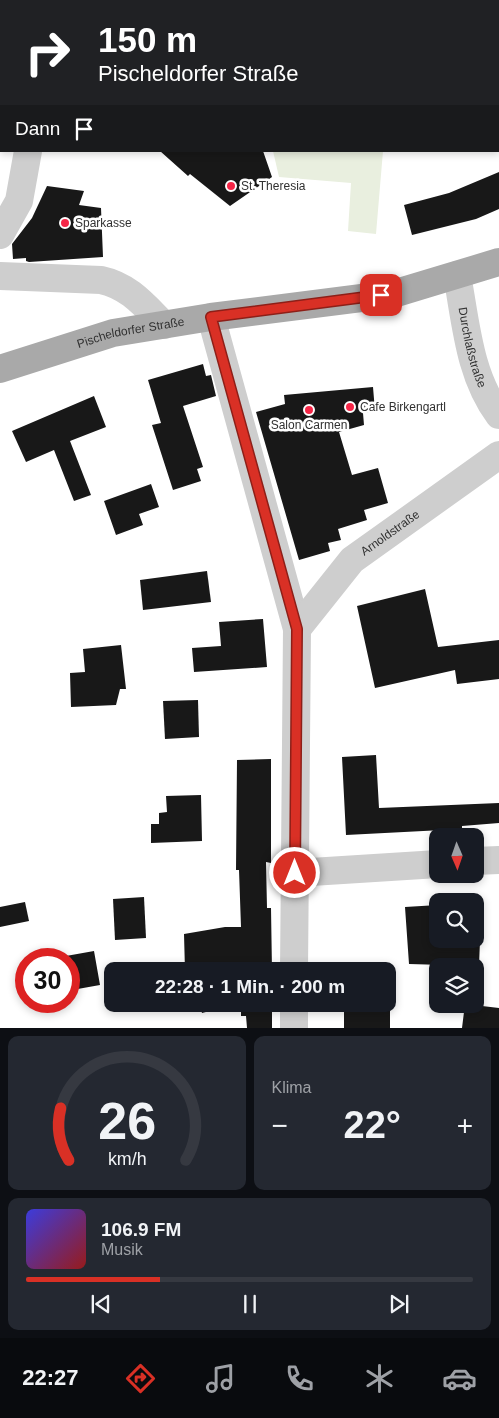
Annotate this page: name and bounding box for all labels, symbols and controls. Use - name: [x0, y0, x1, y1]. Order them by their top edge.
- icon: right: [15, 20, 80, 85]
- text: 150 m: [98, 20, 197, 59]
- text: Pischeldorfer Straße: [98, 61, 299, 86]
- icon: arrive: [70, 115, 98, 143]
- text: Dann: [15, 118, 60, 139]
- place label: St. Theresia: [241, 179, 306, 193]
- marker: St. Theresia: [225, 180, 237, 192]
- place label: Sparkasse: [75, 216, 132, 230]
- marker: Sparkasse: [59, 217, 71, 229]
- pin: [360, 274, 402, 316]
- icon: arrive: [367, 281, 395, 309]
- street label: Durchlaßstraße: [456, 306, 489, 390]
- street label: Pischeldorfer Straße: [75, 314, 186, 351]
- place label: Cafe Birkengartl: [360, 400, 446, 414]
- marker: Cafe Birkengartl: [344, 401, 356, 413]
- marker: Salon Carmen: [303, 404, 315, 416]
- place label: Salon Carmen: [271, 418, 347, 432]
- street label: Arnoldstraße: [358, 507, 422, 559]
- north arrow: [429, 828, 484, 882]
- map controls: [429, 828, 484, 1013]
- position arrow: [268, 846, 320, 898]
- button: search: [429, 893, 484, 948]
- speed limit sign: 30: [15, 948, 80, 1013]
- button: layers: [429, 958, 484, 1013]
- text: 22:28 · 1 Min. · 200 m: [155, 976, 345, 997]
- text: Klima: [272, 1079, 312, 1096]
- text: 26: [98, 1092, 156, 1150]
- text: 22°: [344, 1104, 401, 1146]
- text: −: [272, 1110, 288, 1141]
- text: +: [457, 1110, 473, 1141]
- text: km/h: [107, 1149, 146, 1169]
- text: 106.9 FM: [101, 1219, 181, 1240]
- text: Musik: [101, 1241, 143, 1258]
- icon: previous: [87, 1290, 115, 1318]
- icon: pause: [236, 1290, 264, 1318]
- icon: next: [385, 1290, 413, 1318]
- icon: directions: [123, 1361, 158, 1396]
- icon: music: [203, 1361, 238, 1396]
- icon: phone: [282, 1361, 317, 1396]
- icon: climate: [362, 1361, 397, 1396]
- icon: car: [442, 1361, 477, 1396]
- text: 22:27: [22, 1365, 79, 1390]

